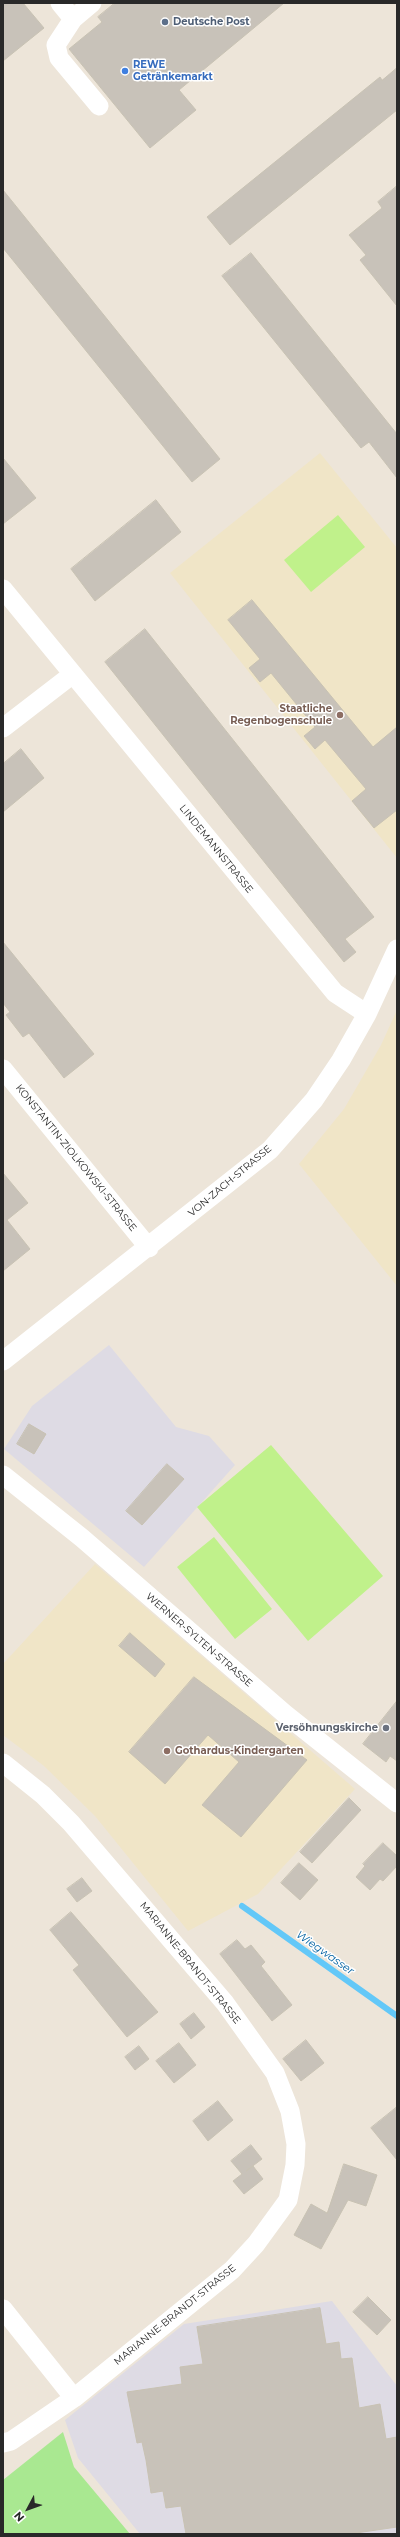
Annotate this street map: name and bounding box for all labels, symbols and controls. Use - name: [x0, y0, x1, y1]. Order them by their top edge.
- place label: Deutsche Post: [173, 16, 249, 28]
- marker: Deutsche Post: [160, 17, 170, 27]
- place label: REWE Getränkemarkt: [133, 59, 213, 82]
- marker: REWE Getränkemarkt: [120, 66, 130, 76]
- place label: Staatliche Regenbogenschule: [230, 703, 332, 726]
- marker: Staatliche Regenbogenschule: [335, 710, 345, 720]
- street label: LINDEMANNSTRASSE: [177, 802, 255, 896]
- street label: KONSTANTIN-ZIOLKOWSKI-STRASSE: [13, 1082, 139, 1234]
- street label: VON-ZACH-STRASSE: [186, 1143, 274, 1219]
- street label: WERNER-SYLTEN-STRASSE: [143, 1590, 255, 1690]
- place label: Versöhnungskirche: [276, 1722, 378, 1734]
- marker: Versöhnungskirche: [381, 1723, 391, 1733]
- place label: Gothardus-Kindergarten: [175, 1745, 304, 1757]
- marker: Gothardus-Kindergarten: [162, 1746, 172, 1756]
- street label: MARIANNE-BRANDT-STRASSE: [137, 1900, 243, 2026]
- water label: Wiegwasser: [293, 1928, 357, 1978]
- street label: MARIANNE-BRANDT-STRASSE: [112, 2262, 238, 2368]
- north arrow: [8, 2489, 48, 2529]
- text: N: [11, 2509, 27, 2525]

